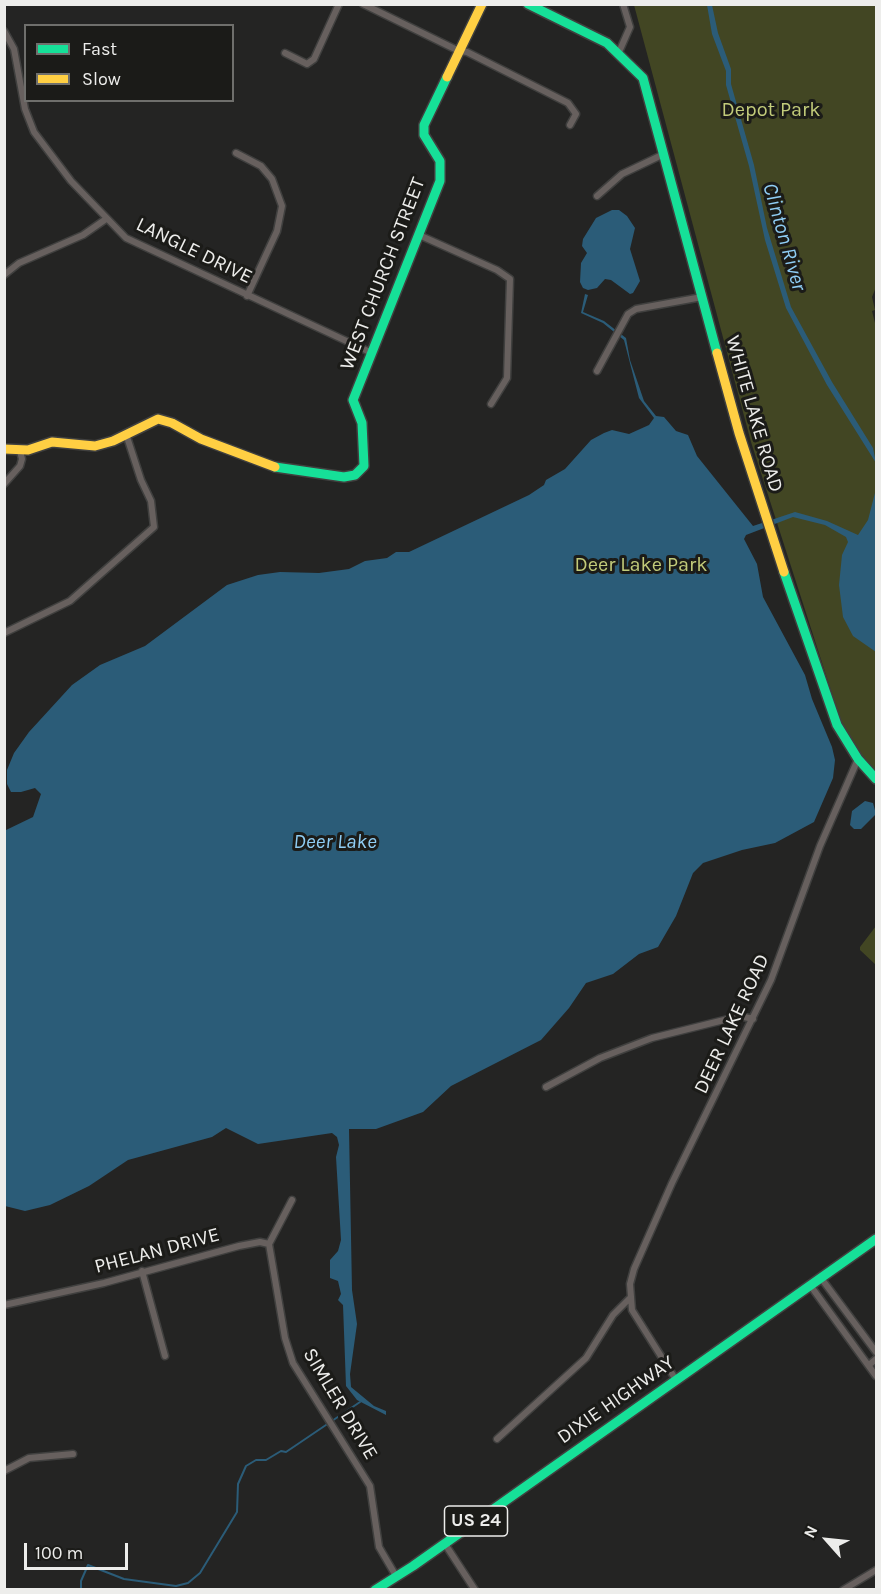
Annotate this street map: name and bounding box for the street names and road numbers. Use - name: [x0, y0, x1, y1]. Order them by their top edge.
- street label: WEST CHURCH STREET: [335, 174, 431, 374]
- street label: LANGLE DRIVE: [132, 213, 256, 289]
- street label: WHITE LAKE ROAD: [720, 333, 788, 495]
- street label: DEER LAKE ROAD: [689, 950, 775, 1098]
- street label: PHELAN DRIVE: [92, 1223, 222, 1279]
- street label: SIMLER DRIVE: [297, 1344, 383, 1464]
- street label: DIXIE HIGHWAY: [553, 1351, 679, 1449]
- road number: US 24: [444, 1506, 508, 1536]

